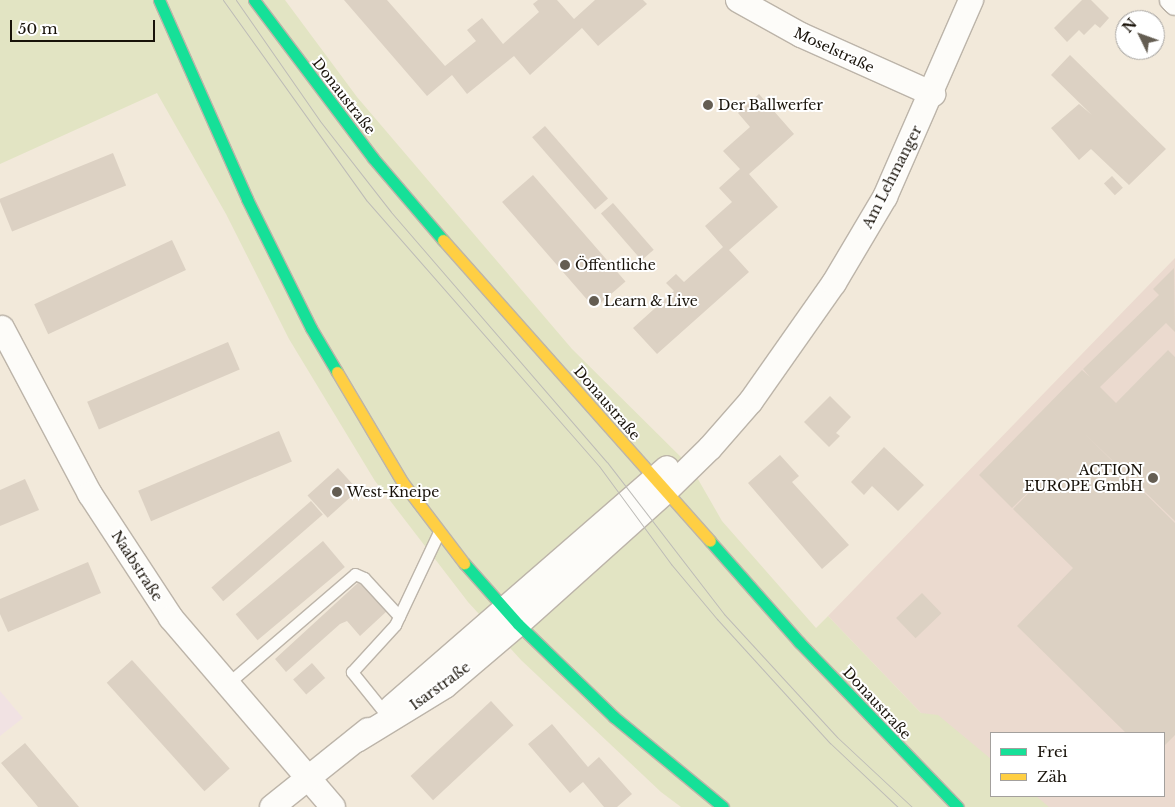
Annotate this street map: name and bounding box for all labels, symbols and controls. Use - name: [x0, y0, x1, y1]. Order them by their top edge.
- scale bar: [12, 10, 158, 42]
- north arrow: [1115, 10, 1165, 60]
- text: N: [1118, 15, 1141, 37]
- text: 50 m: [18, 19, 58, 38]
- street label: Moselstraße: [791, 24, 877, 76]
- street label: Donaustraße: [309, 55, 379, 137]
- place label: Der Ballwerfer: [718, 97, 823, 113]
- marker: Der Ballwerfer: [702, 99, 714, 111]
- street label: Am Lehmanger: [859, 123, 925, 231]
- place label: Öffentliche: [575, 257, 656, 273]
- marker: Öffentliche: [559, 259, 571, 271]
- place label: Learn & Live: [604, 293, 698, 309]
- marker: Learn & Live: [588, 295, 600, 307]
- street label: Donaustraße: [570, 363, 644, 443]
- place label: ACTION EUROPE GmbH: [1024, 462, 1143, 494]
- marker: ACTION EUROPE GmbH: [1147, 472, 1159, 484]
- place label: West-Kneipe: [347, 484, 439, 500]
- marker: West-Kneipe: [331, 486, 343, 498]
- street label: Naabstraße: [108, 528, 166, 604]
- street label: Isarstraße: [407, 659, 473, 713]
- street label: Donaustraße: [839, 664, 915, 742]
- legend: [990, 732, 1165, 797]
- text: Frei: [1037, 742, 1068, 761]
- text: Zäh: [1037, 767, 1067, 786]

